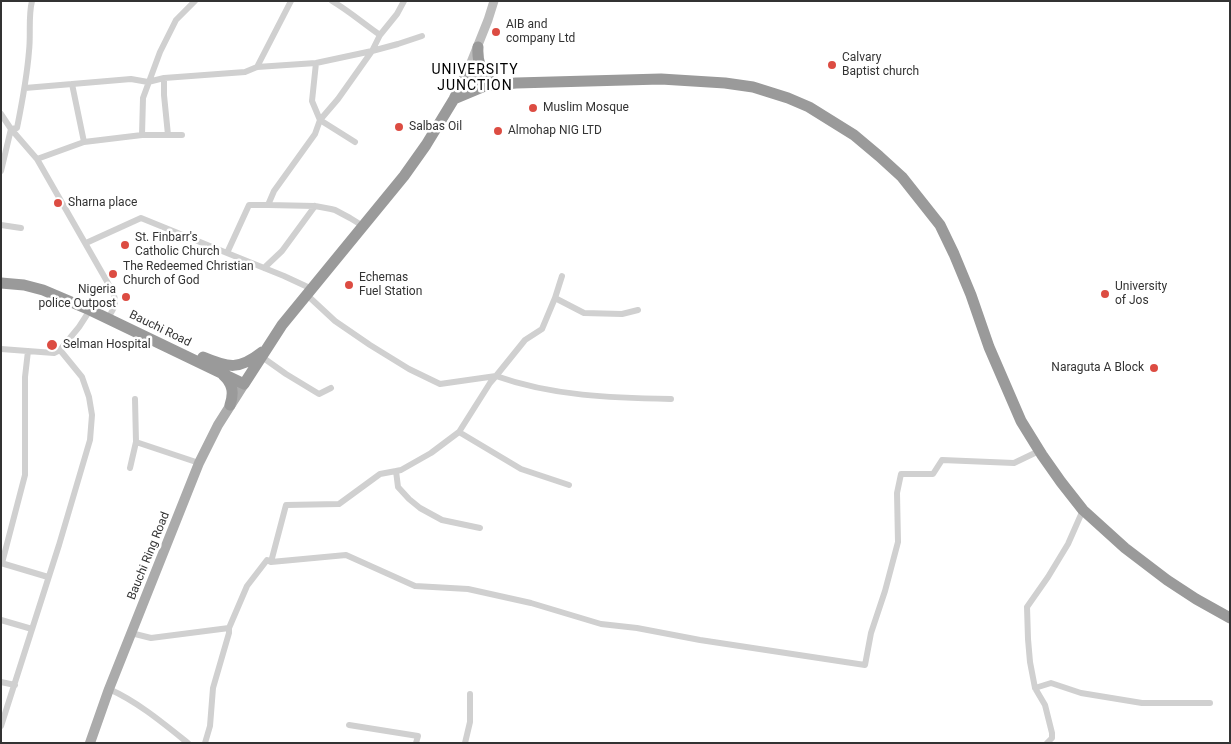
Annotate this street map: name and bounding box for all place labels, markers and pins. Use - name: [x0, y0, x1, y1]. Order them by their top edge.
- place label: AIB and company Ltd: [506, 18, 575, 46]
- marker: AIB and company Ltd: [490, 26, 502, 38]
- place label: Calvary Baptist church: [842, 51, 919, 79]
- marker: Calvary Baptist church: [826, 59, 838, 71]
- place label: Muslim Mosque: [543, 101, 629, 115]
- marker: Muslim Mosque: [527, 102, 539, 114]
- place label: Salbas Oil: [409, 120, 462, 134]
- marker: Salbas Oil: [393, 121, 405, 133]
- place label: Almohap NIG LTD: [508, 124, 602, 138]
- marker: Almohap NIG LTD: [492, 125, 504, 137]
- place label: Sharna place: [68, 196, 137, 210]
- marker: Sharna place: [52, 197, 64, 209]
- place label: St. Finbarr's Catholic Church: [135, 231, 220, 259]
- marker: St. Finbarr's Catholic Church: [119, 239, 131, 251]
- place label: The Redeemed Christian Church of God: [123, 260, 254, 288]
- marker: The Redeemed Christian Church of God: [107, 268, 119, 280]
- place label: Echemas Fuel Station: [359, 271, 422, 299]
- marker: Echemas Fuel Station: [343, 279, 355, 291]
- place label: University of Jos: [1115, 280, 1167, 308]
- place label: Nigeria police Outpost: [38, 283, 116, 311]
- marker: University of Jos: [1099, 288, 1111, 300]
- marker: Nigeria police Outpost: [120, 291, 132, 303]
- marker: Selman Hospital: [45, 338, 59, 352]
- place label: Selman Hospital: [63, 338, 151, 352]
- place label: Naraguta A Block: [1051, 361, 1144, 375]
- marker: Naraguta A Block: [1148, 362, 1160, 374]

